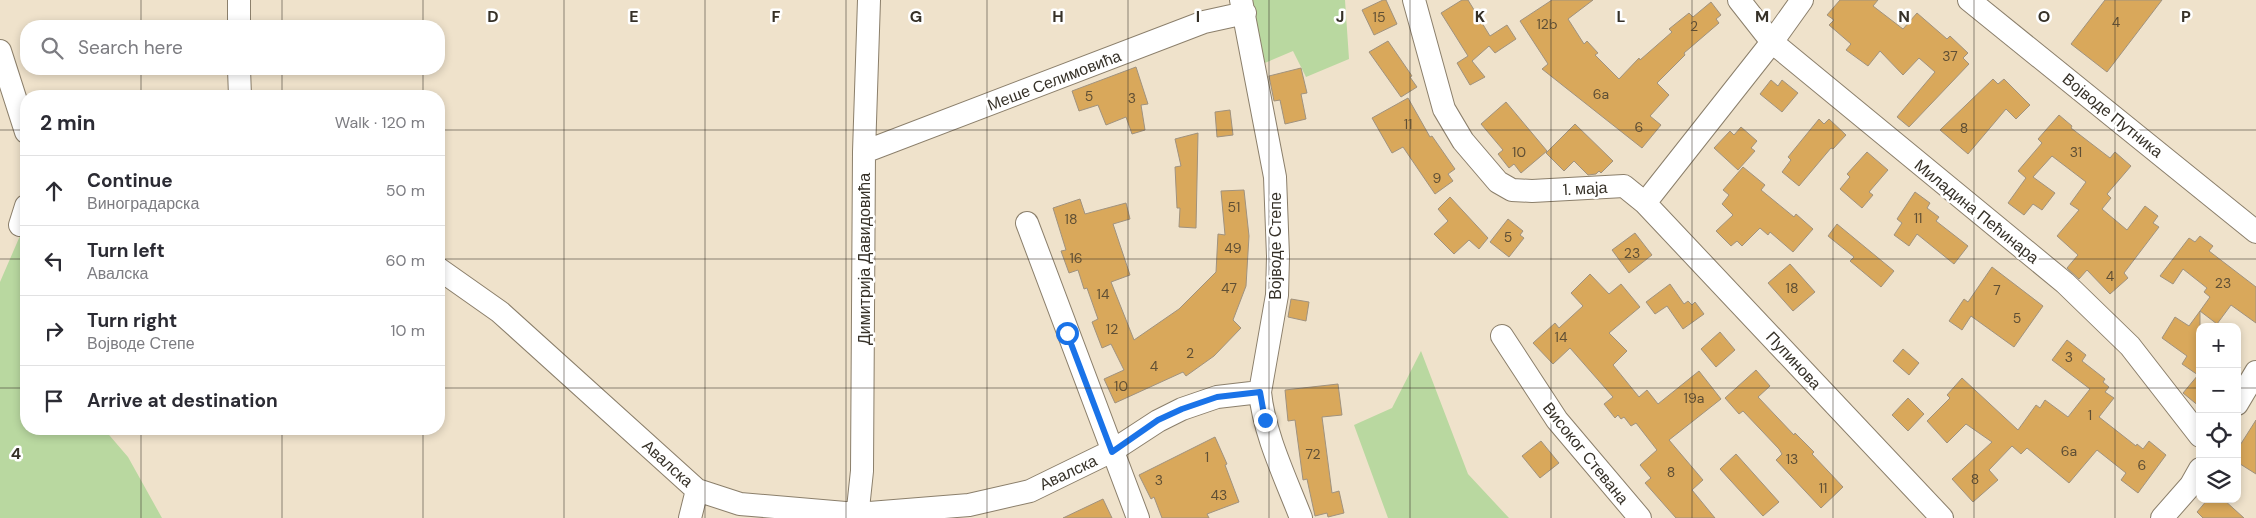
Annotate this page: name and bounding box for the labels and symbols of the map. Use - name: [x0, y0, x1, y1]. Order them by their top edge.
- text: D: [487, 6, 499, 27]
- text: E: [629, 6, 639, 27]
- text: F: [772, 6, 781, 27]
- text: G: [910, 6, 922, 27]
- text: H: [1052, 6, 1064, 27]
- text: I: [1196, 6, 1200, 27]
- text: J: [1336, 6, 1344, 27]
- text: K: [1475, 6, 1486, 27]
- text: L: [1617, 6, 1626, 27]
- text: M: [1755, 6, 1769, 27]
- text: N: [1898, 6, 1910, 27]
- text: O: [2038, 6, 2050, 27]
- text: P: [2181, 6, 2191, 27]
- house number: 15: [1373, 8, 1385, 26]
- house number: 4: [2112, 13, 2121, 31]
- house number: 12b: [1536, 15, 1558, 33]
- house number: 2: [1690, 17, 1698, 35]
- street label: Меше Селимовића: [984, 45, 1124, 116]
- house number: 37: [1942, 47, 1958, 65]
- street label: Војводе Путника: [2058, 68, 2167, 162]
- house number: 6a: [1593, 85, 1609, 103]
- house number: 5: [1085, 87, 1093, 105]
- house number: 3: [1128, 89, 1136, 107]
- house number: 11: [1404, 115, 1412, 133]
- house number: 6: [1635, 118, 1643, 136]
- house number: 8: [1960, 119, 1968, 137]
- house number: 10: [1512, 143, 1526, 161]
- house number: 31: [2070, 143, 2082, 161]
- street label: Миладина Пећинара: [1910, 155, 2043, 268]
- house number: 9: [1433, 169, 1442, 187]
- street label: Димитрија Давидовића: [854, 173, 875, 345]
- street label: 1. маја: [1562, 177, 1608, 200]
- street label: Војводе Степе: [1265, 192, 1286, 300]
- house number: 51: [1228, 198, 1240, 216]
- house number: 11: [1914, 209, 1922, 227]
- house number: 18: [1065, 210, 1077, 228]
- house number: 5: [1504, 228, 1512, 246]
- house number: 49: [1224, 239, 1242, 257]
- house number: 23: [1624, 244, 1640, 262]
- house number: 16: [1069, 249, 1083, 267]
- house number: 4: [2106, 267, 2115, 285]
- house number: 23: [2215, 274, 2231, 292]
- house number: 47: [1221, 279, 1237, 297]
- house number: 18: [1786, 279, 1798, 297]
- house number: 7: [1993, 281, 2001, 299]
- house number: 14: [1097, 285, 1110, 303]
- house number: 5: [2013, 309, 2021, 327]
- house number: 12: [1106, 320, 1118, 338]
- route start: [1056, 322, 1079, 345]
- street label: Пупинова: [1761, 327, 1826, 394]
- house number: 14: [1555, 328, 1568, 346]
- house number: 2: [1186, 344, 1194, 362]
- house number: 3: [2065, 348, 2073, 366]
- house number: 4: [1150, 357, 1159, 375]
- house number: 10: [1114, 377, 1128, 395]
- house number: 19a: [1684, 389, 1704, 407]
- street label: Високог Стевана: [1538, 398, 1633, 509]
- house number: 1: [2088, 406, 2092, 424]
- route end: [1254, 409, 1277, 432]
- street label: Авалска: [638, 435, 698, 492]
- house number: 6a: [2061, 442, 2077, 460]
- text: 4: [11, 443, 21, 464]
- house number: 72: [1305, 445, 1321, 463]
- house number: 1: [1205, 448, 1209, 466]
- street label: Авалска: [1036, 450, 1101, 495]
- house number: 13: [1786, 450, 1798, 468]
- house number: 6: [2138, 456, 2146, 474]
- house number: 8: [1667, 463, 1675, 481]
- house number: 8: [1971, 470, 1979, 488]
- house number: 3: [1155, 471, 1163, 489]
- house number: 11: [1819, 479, 1827, 497]
- house number: 43: [1211, 486, 1227, 504]

